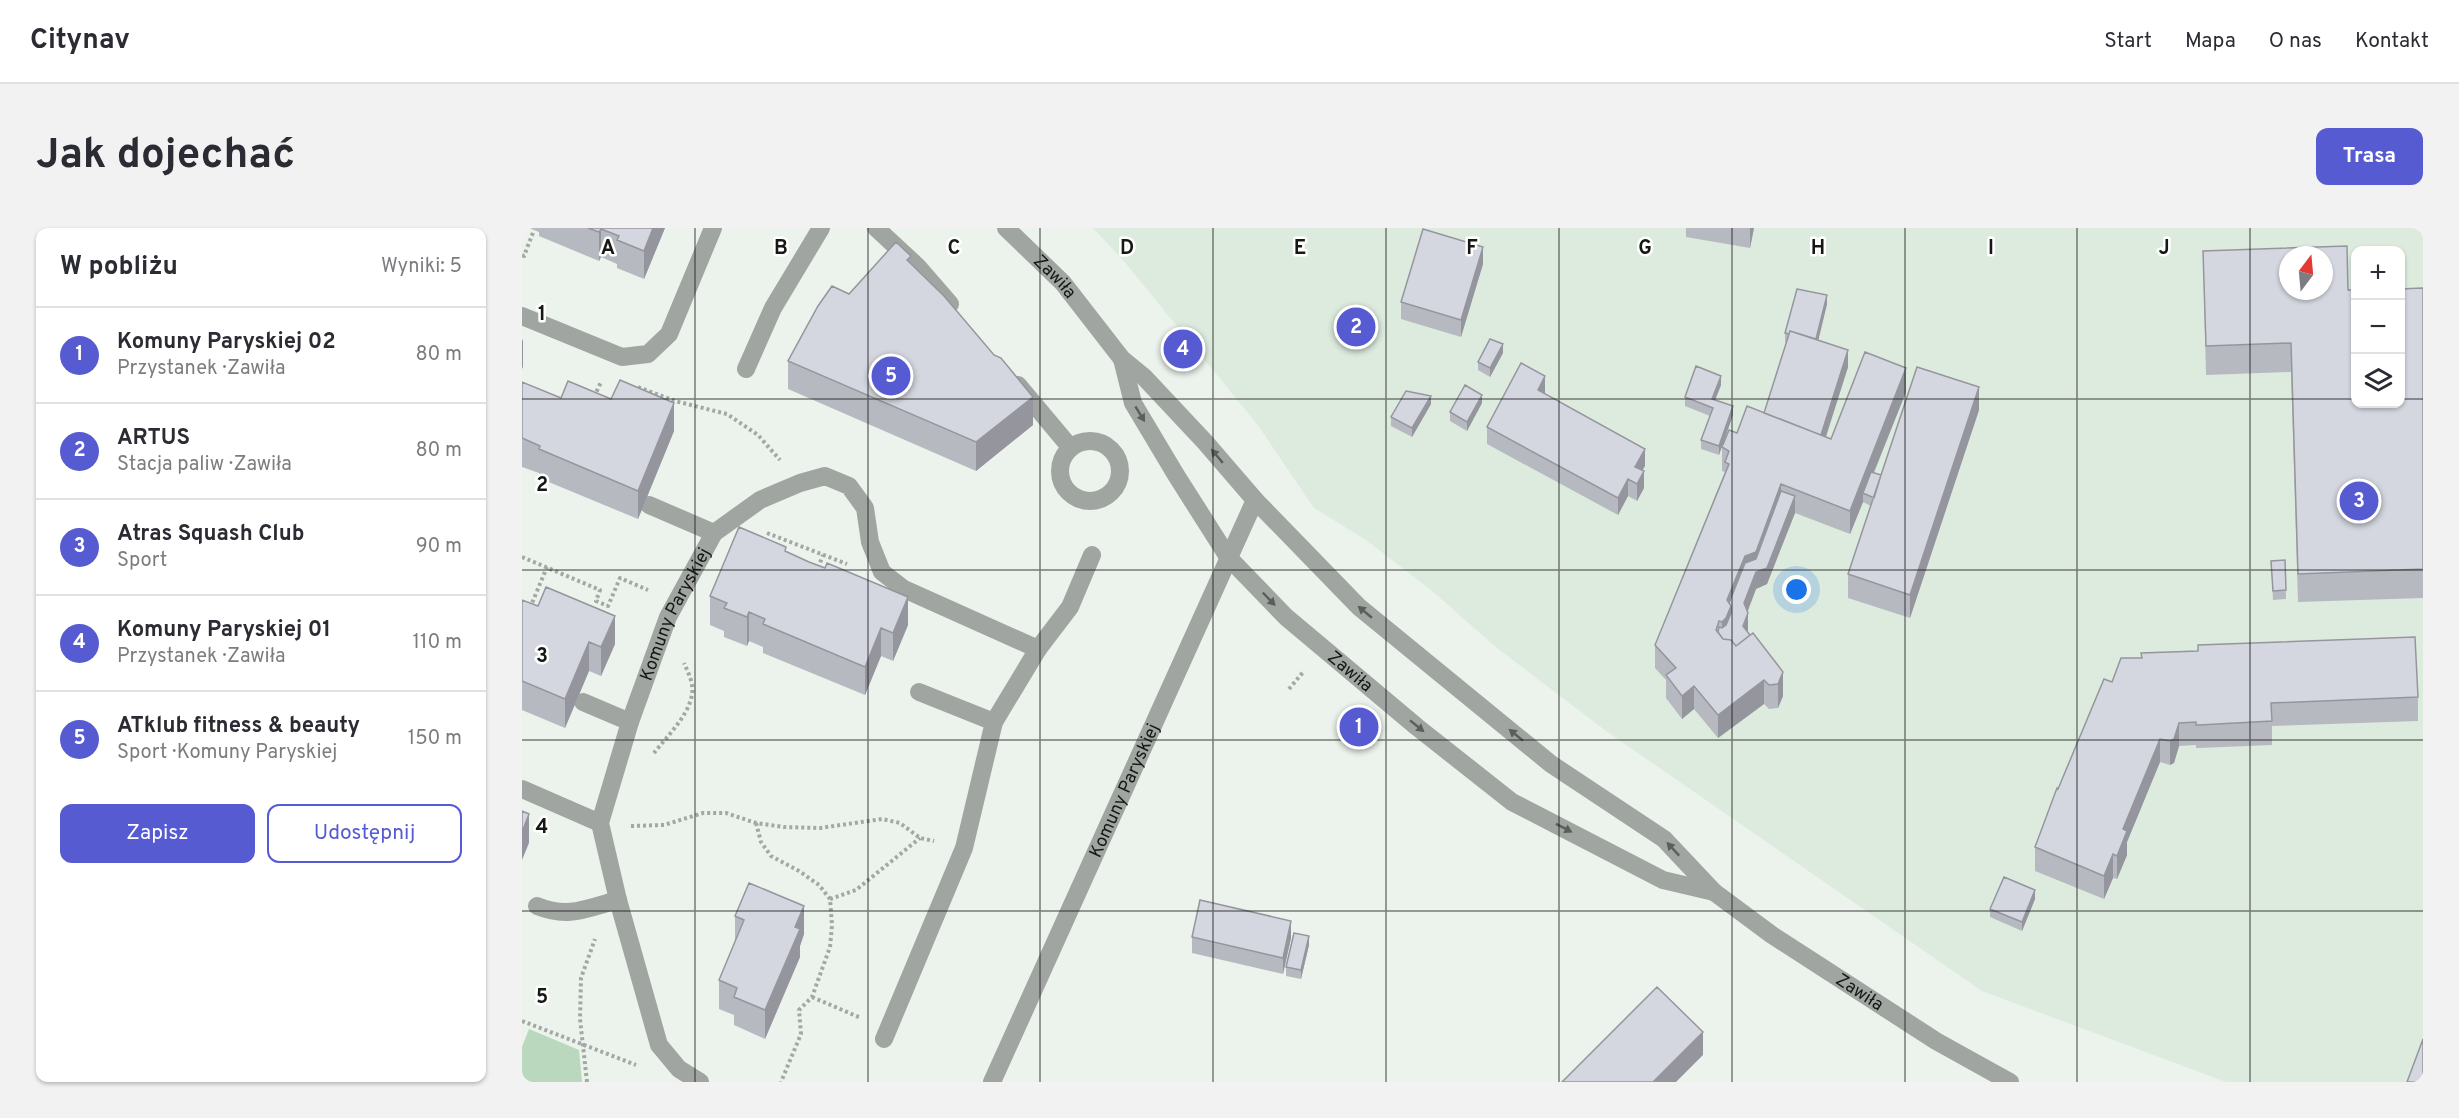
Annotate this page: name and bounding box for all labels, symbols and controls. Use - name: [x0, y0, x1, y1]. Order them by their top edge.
- text: Citynav: [30, 23, 130, 59]
- text: Start: [2104, 28, 2152, 55]
- text: Mapa: [2185, 28, 2236, 55]
- text: O nas: [2269, 28, 2322, 55]
- text: Kontakt: [2355, 28, 2429, 55]
- button: Trasa: [2316, 128, 2423, 185]
- text: Jak dojechać: [36, 130, 295, 183]
- text: A: [601, 236, 615, 262]
- text: B: [774, 236, 788, 262]
- text: C: [948, 236, 960, 262]
- text: D: [1120, 236, 1134, 262]
- text: E: [1294, 236, 1306, 262]
- text: F: [1466, 236, 1478, 262]
- text: G: [1638, 236, 1652, 262]
- text: H: [1811, 236, 1825, 262]
- text: I: [1988, 236, 1994, 262]
- text: J: [2158, 236, 2170, 262]
- north arrow: [2279, 246, 2333, 300]
- map controls: [2351, 246, 2405, 408]
- button: +: [2351, 246, 2405, 300]
- street label: Zawiła: [1028, 250, 1081, 304]
- text: W pobliżu: [60, 251, 178, 284]
- text: Wyniki: 5: [381, 254, 462, 280]
- button: −: [2351, 300, 2405, 354]
- text: 1: [538, 302, 546, 328]
- pin: 2: [1336, 304, 1376, 350]
- pin: 4: [1164, 326, 1202, 372]
- text: Komuny Paryskiej 02: [117, 329, 336, 356]
- text: 1: [76, 342, 84, 368]
- text: 80 m: [416, 342, 462, 368]
- pin: 5: [872, 354, 910, 398]
- button: layers: [2351, 354, 2405, 408]
- text: Przystanek · Zawiła: [117, 356, 285, 382]
- one-way arrow: [1135, 406, 1146, 422]
- text: ARTUS: [117, 425, 190, 452]
- text: 2: [73, 438, 86, 464]
- text: 80 m: [416, 438, 462, 464]
- one-way arrow: [1211, 449, 1224, 464]
- text: Stacja paliw · Zawiła: [117, 452, 292, 478]
- text: 2: [536, 473, 548, 499]
- pin: 3: [2340, 478, 2378, 524]
- text: Atras Squash Club: [117, 521, 304, 548]
- text: 3: [74, 534, 86, 560]
- text: 90 m: [416, 534, 462, 560]
- street label: Komuny Paryskiej: [636, 544, 717, 684]
- text: Sport: [117, 548, 167, 574]
- your location: [1782, 575, 1811, 604]
- one-way arrow: [1262, 591, 1275, 606]
- one-way arrow: [1358, 606, 1373, 619]
- text: Komuny Paryskiej 01: [117, 617, 331, 644]
- text: 4: [73, 630, 86, 656]
- text: 110 m: [413, 630, 462, 656]
- text: Przystanek · Zawiła: [117, 644, 285, 670]
- text: 3: [536, 644, 548, 670]
- street label: Zawiła: [1322, 647, 1377, 698]
- pin: 1: [1340, 704, 1378, 750]
- text: ATklub fitness & beauty: [117, 713, 360, 740]
- one-way arrow: [1409, 719, 1424, 732]
- street label: Komuny Paryskiej: [1085, 720, 1165, 862]
- text: 5: [73, 726, 86, 752]
- text: 150 m: [408, 726, 462, 752]
- one-way arrow: [1508, 729, 1524, 742]
- text: Sport · Komuny Paryskiej: [117, 740, 337, 766]
- button: Zapisz: [60, 804, 255, 863]
- button: Udostępnij: [267, 804, 462, 863]
- text: 4: [536, 815, 548, 841]
- one-way arrow: [1556, 824, 1573, 833]
- one-way arrow: [1667, 843, 1681, 857]
- street label: Zawiła: [1831, 969, 1887, 1017]
- text: 5: [536, 985, 548, 1011]

